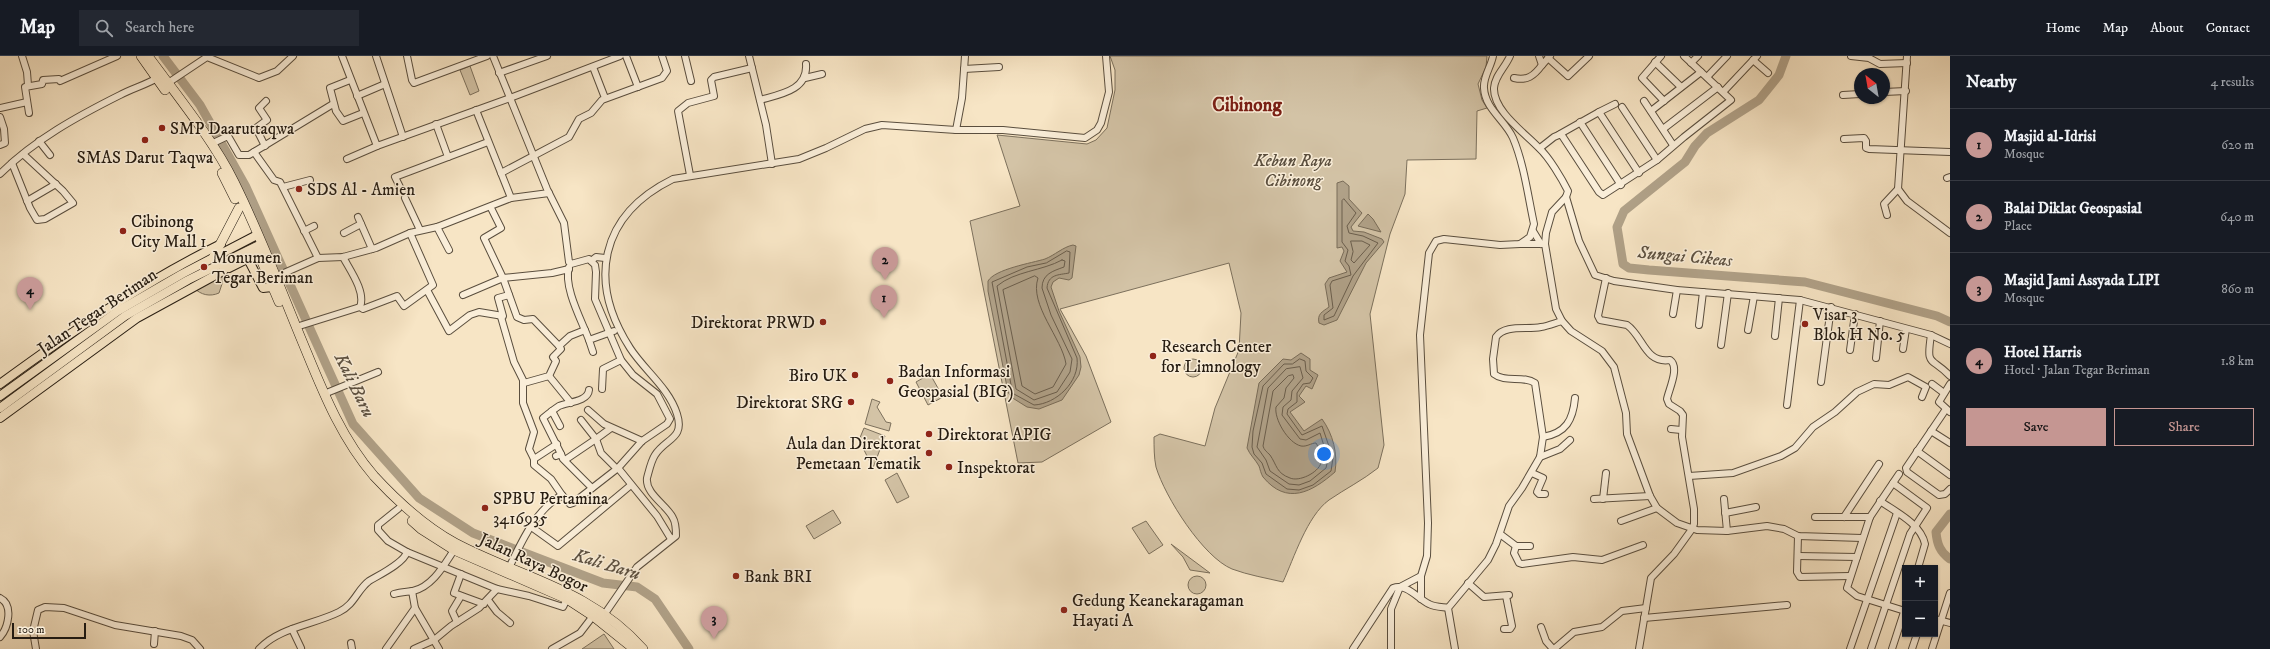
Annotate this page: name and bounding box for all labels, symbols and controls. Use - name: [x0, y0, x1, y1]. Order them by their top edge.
- search box: [79, 10, 359, 46]
- text: Map: [20, 16, 55, 39]
- icon: search: [93, 17, 115, 39]
- text: Search here: [125, 18, 194, 37]
- text: Home: [2046, 19, 2080, 37]
- text: Map: [2102, 19, 2128, 37]
- text: About: [2150, 19, 2184, 37]
- text: Contact: [2206, 19, 2250, 37]
- north arrow: [1854, 68, 1890, 104]
- text: Nearby: [1966, 71, 2016, 93]
- text: 4 results: [2211, 74, 2254, 90]
- district label: Cibinong: [1212, 94, 1283, 117]
- place label: SMP Daaruttaqwa: [170, 118, 295, 140]
- marker: SMP Daaruttaqwa: [157, 123, 167, 133]
- text: Masjid al-Idrisi: [2004, 127, 2096, 146]
- marker: SMAS Darut Taqwa: [140, 135, 150, 145]
- text: 1: [1977, 137, 1981, 153]
- text: 620 m: [2221, 137, 2254, 153]
- text: Mosque: [2004, 146, 2044, 162]
- place label: SMAS Darut Taqwa: [77, 147, 214, 169]
- park label: Kebun Raya Cibinong: [1253, 150, 1332, 192]
- place label: SDS Al - Amien: [307, 179, 415, 201]
- marker: SDS Al - Amien: [294, 184, 304, 194]
- text: Balai Diklat Geospasial: [2004, 199, 2142, 218]
- text: 2: [1976, 209, 1982, 225]
- text: 640 m: [2220, 209, 2254, 225]
- place label: Cibinong City Mall 1: [131, 211, 207, 253]
- text: Place: [2004, 218, 2032, 234]
- marker: Cibinong City Mall 1: [118, 226, 128, 236]
- water label: Sungai Cikeas: [1636, 242, 1734, 272]
- place label: Monumen Tegar Beriman: [212, 247, 313, 289]
- pin: 2: [872, 247, 898, 280]
- marker: Monumen Tegar Beriman: [199, 262, 209, 272]
- street label: Jalan Tegar Beriman: [32, 264, 162, 361]
- text: Masjid Jami Assyada LIPI: [2004, 271, 2160, 290]
- pin: 4: [17, 277, 43, 310]
- text: 3: [1977, 281, 1981, 297]
- text: 860 m: [2221, 281, 2254, 297]
- pin: 1: [871, 285, 897, 318]
- text: Mosque: [2004, 290, 2044, 306]
- place label: Visar 3 Blok H No. 5: [1812, 304, 1905, 346]
- place label: Direktorat PRWD: [691, 312, 815, 334]
- marker: Direktorat PRWD: [818, 317, 828, 327]
- marker: Visar 3 Blok H No. 5: [1800, 319, 1810, 329]
- place label: Research Center for Limnology: [1161, 336, 1272, 378]
- text: Hotel Harris: [2004, 343, 2081, 362]
- water label: Kali Baru: [329, 349, 379, 421]
- marker: Research Center for Limnology: [1148, 351, 1158, 361]
- text: 4: [1975, 353, 1983, 369]
- text: 1.8 km: [2221, 353, 2254, 369]
- place label: Badan Informasi Geospasial (BIG): [898, 361, 1014, 403]
- text: Hotel · Jalan Tegar Beriman: [2004, 362, 2150, 378]
- place label: Biro UK: [789, 365, 847, 387]
- marker: Biro UK: [850, 370, 860, 380]
- marker: Badan Informasi Geospasial (BIG): [885, 376, 895, 386]
- place label: Direktorat SRG: [736, 392, 843, 414]
- marker: Direktorat SRG: [846, 397, 856, 407]
- button: Save: [1966, 408, 2106, 446]
- button: Share: [2114, 408, 2254, 446]
- place label: Direktorat APIG: [937, 424, 1052, 446]
- marker: Direktorat APIG: [924, 429, 934, 439]
- place label: Aula dan Direktorat Pemetaan Tematik: [786, 433, 922, 475]
- your location: [1314, 444, 1334, 464]
- marker: Aula dan Direktorat Pemetaan Tematik: [924, 448, 934, 458]
- place label: Inspektorat: [957, 457, 1036, 479]
- marker: Inspektorat: [944, 462, 954, 472]
- place label: SPBU Pertamina 3416935: [493, 488, 609, 530]
- marker: SPBU Pertamina 3416935: [480, 503, 490, 513]
- street label: Jalan Raya Bogor: [474, 527, 592, 598]
- water label: Kali Baru: [570, 544, 643, 586]
- map controls: [1902, 565, 1938, 637]
- button: +: [1902, 565, 1938, 601]
- place label: Bank BRI: [744, 566, 812, 588]
- marker: Bank BRI: [731, 571, 741, 581]
- place label: Gedung Keanekaragaman Hayati A: [1072, 590, 1244, 632]
- button: −: [1902, 601, 1938, 637]
- marker: Gedung Keanekaragaman Hayati A: [1059, 605, 1069, 615]
- pin: 3: [701, 606, 727, 639]
- scale bar: [12, 621, 86, 640]
- text: 100 m: [18, 623, 44, 637]

